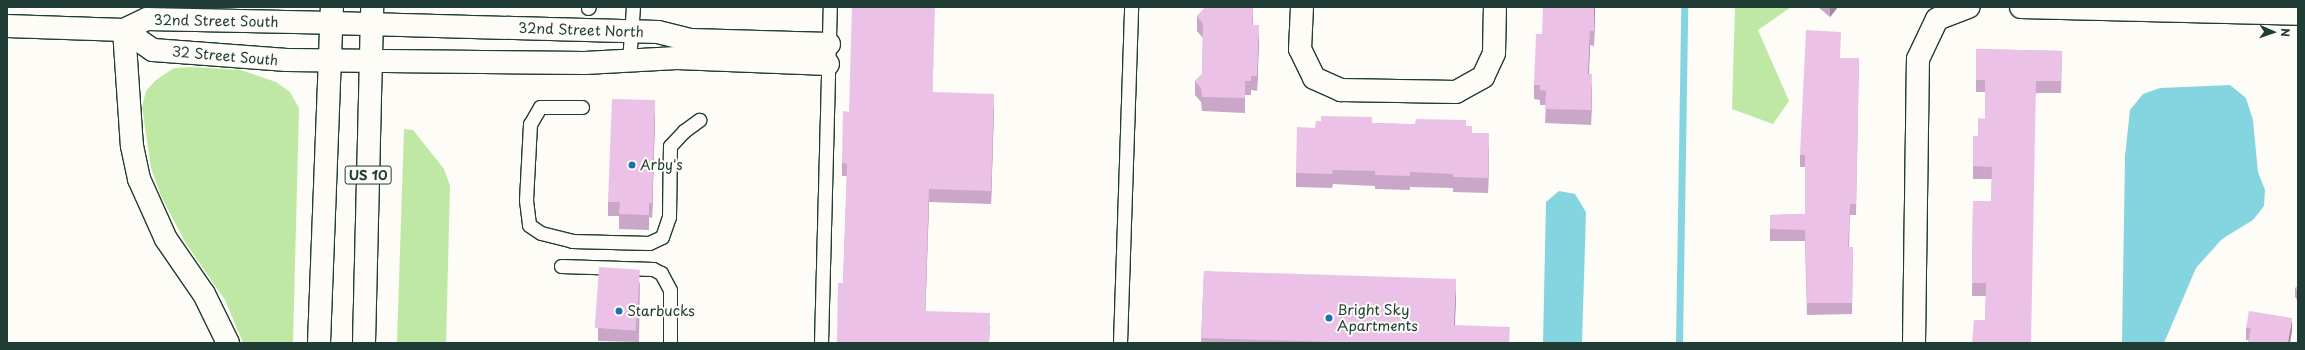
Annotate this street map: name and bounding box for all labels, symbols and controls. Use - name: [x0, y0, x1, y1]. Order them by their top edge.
- street label: 32nd Street South: [153, 12, 279, 30]
- north arrow: [2253, 12, 2293, 52]
- street label: 32nd Street North: [518, 19, 644, 41]
- text: N: [2277, 28, 2294, 37]
- street label: 32 Street South: [170, 43, 280, 69]
- place label: Arby's: [640, 157, 683, 173]
- marker: Arby's: [627, 160, 637, 170]
- road number: US 10: [345, 164, 391, 186]
- place label: Bright Sky Apartments: [1337, 302, 1418, 334]
- place label: Starbucks: [627, 303, 695, 319]
- marker: Starbucks: [614, 306, 624, 316]
- marker: Bright Sky Apartments: [1324, 313, 1334, 323]

